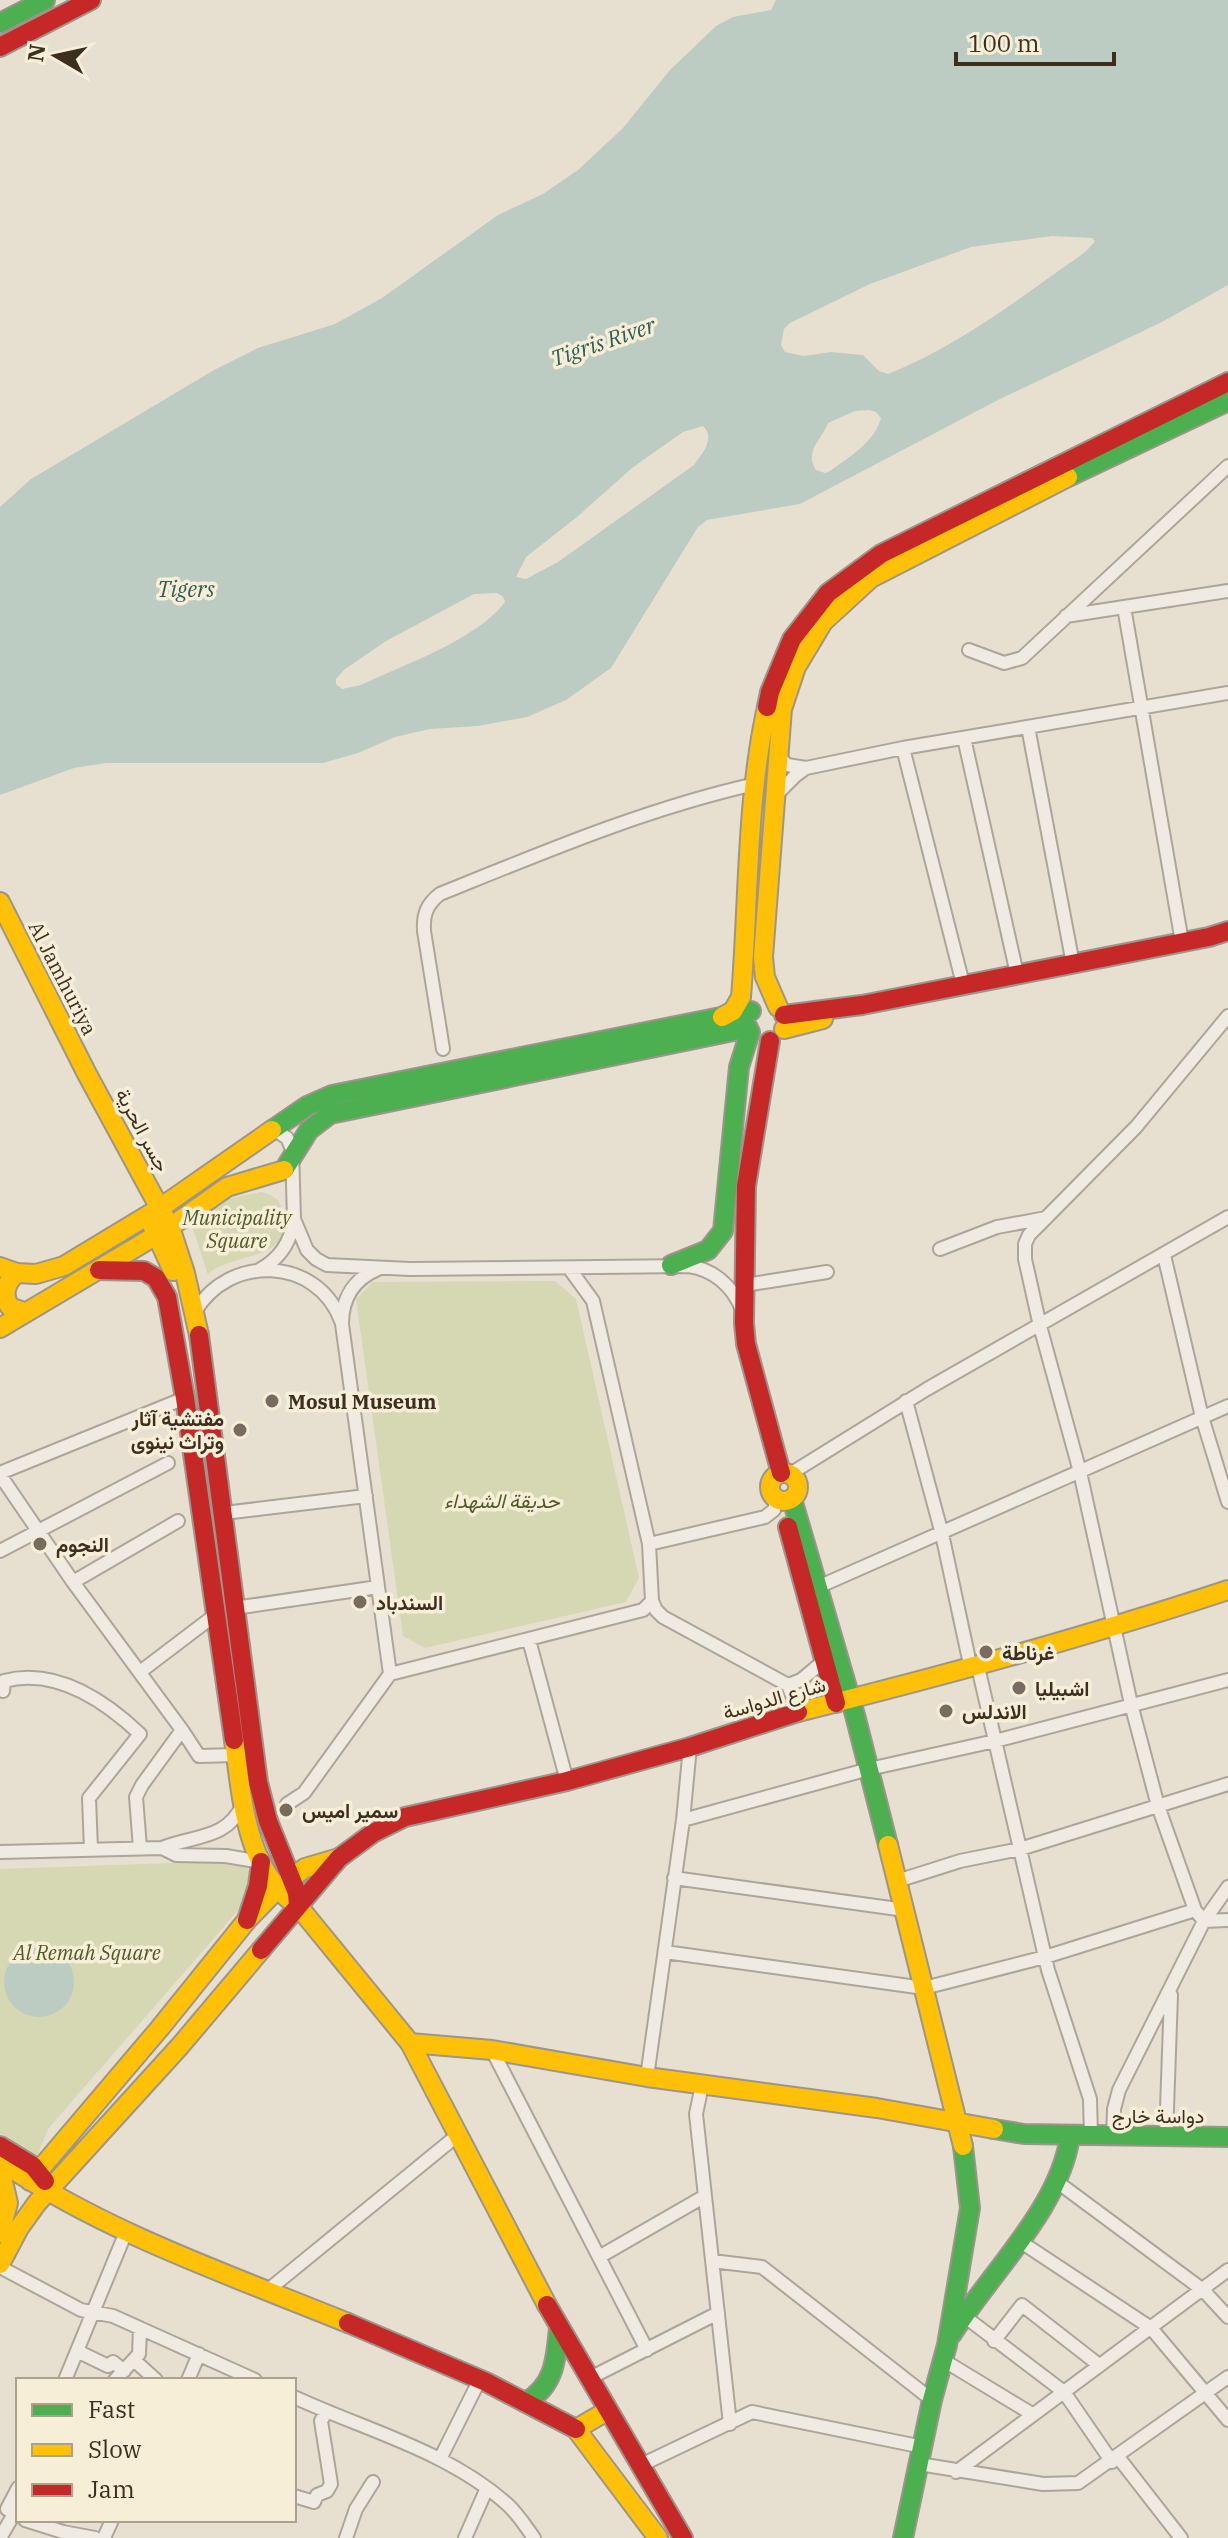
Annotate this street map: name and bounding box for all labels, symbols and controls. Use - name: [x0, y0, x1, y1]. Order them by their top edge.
- north arrow: [16, 16, 96, 96]
- scale bar: [956, 16, 1114, 66]
- text: 100 m: [968, 27, 1040, 59]
- text: N: [20, 42, 51, 64]
- water label: Tigris River: [547, 309, 660, 372]
- water label: Tigers: [157, 574, 216, 603]
- street label: Al Jamhuriya: [23, 916, 103, 1040]
- street label: جسر الحرية: [110, 1083, 176, 1177]
- park label: Municipality Square: [182, 1204, 293, 1254]
- place label: Mosul Museum: [288, 1388, 437, 1415]
- marker: Mosul Museum: [263, 1392, 281, 1410]
- place label: مفتشية آثار وتراث نينوى: [131, 1405, 224, 1455]
- marker: مفتشية آثار وتراث نينوى: [231, 1421, 249, 1439]
- park label: حديقة الشهداء: [444, 1487, 560, 1514]
- place label: النجوم: [56, 1531, 109, 1558]
- marker: النجوم: [31, 1535, 49, 1553]
- place label: السندباد: [376, 1589, 443, 1616]
- marker: السندباد: [351, 1593, 369, 1611]
- place label: غرناطة: [1002, 1639, 1054, 1666]
- marker: غرناطة: [977, 1643, 995, 1661]
- street label: شارع الدواسة: [720, 1670, 829, 1726]
- place label: اشبيليا: [1035, 1675, 1089, 1702]
- marker: اشبيليا: [1010, 1679, 1028, 1697]
- place label: الاندلس: [962, 1698, 1027, 1725]
- marker: الاندلس: [937, 1702, 955, 1720]
- place label: سمير اميس: [302, 1797, 398, 1824]
- marker: سمير اميس: [277, 1801, 295, 1819]
- park label: Al Remah Square: [11, 1939, 161, 1966]
- street label: دواسة خارج: [1112, 2102, 1204, 2130]
- legend: [16, 2378, 296, 2522]
- text: Fast: [88, 2393, 135, 2425]
- text: Slow: [88, 2433, 142, 2465]
- text: Jam: [88, 2473, 135, 2505]

